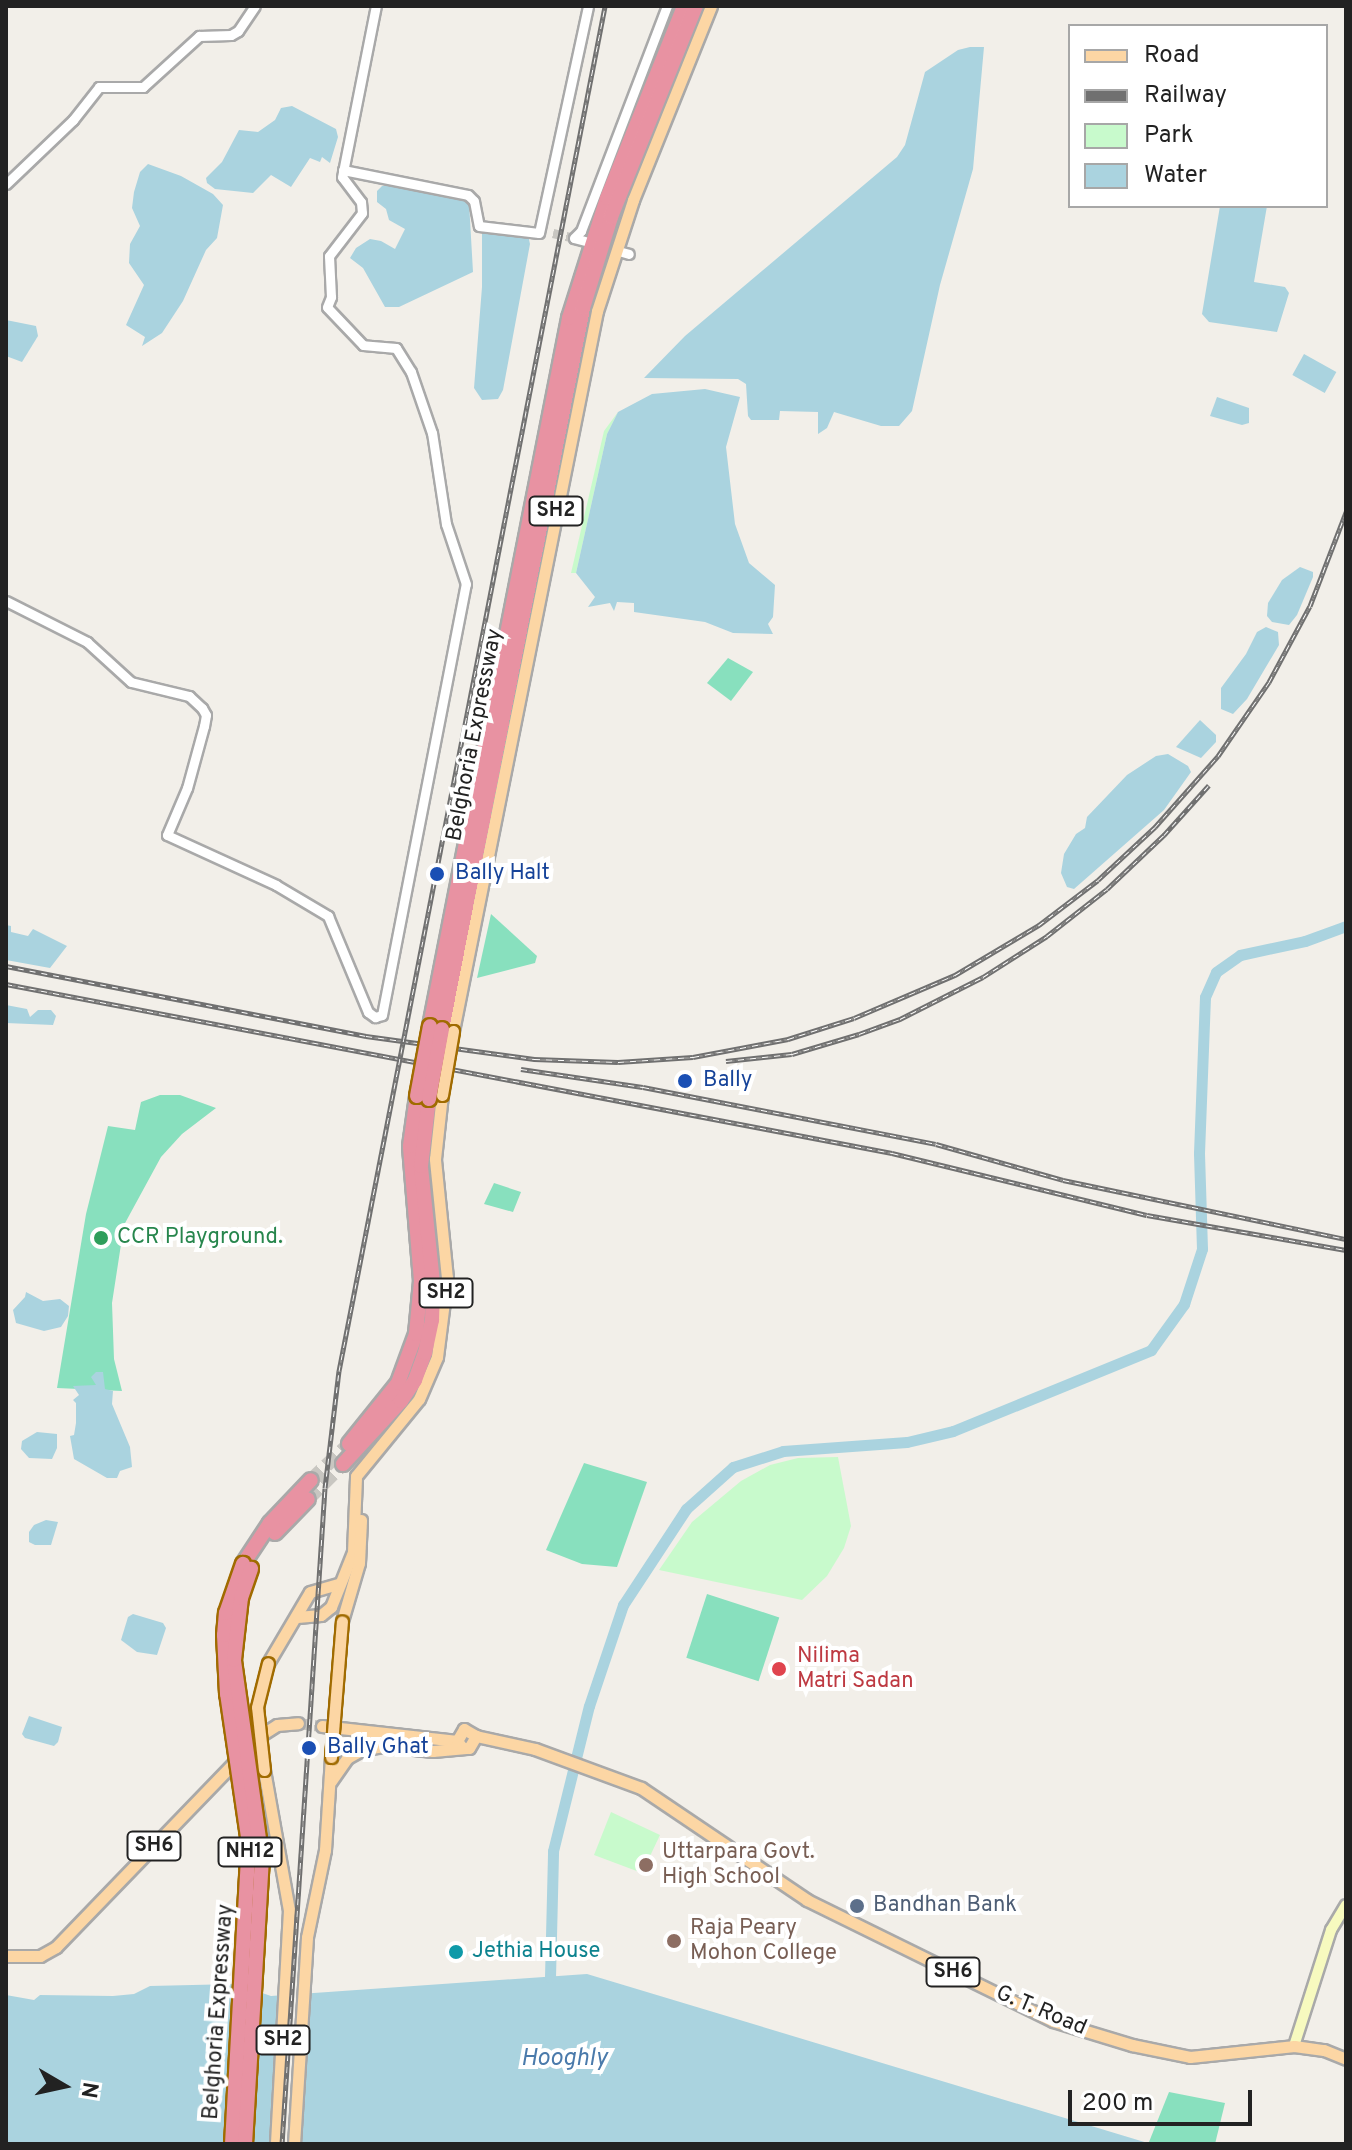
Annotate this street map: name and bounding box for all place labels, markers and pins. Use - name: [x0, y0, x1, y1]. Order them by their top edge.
- place label: Bally Halt: [455, 861, 550, 887]
- marker: Bally Halt: [426, 863, 448, 885]
- place label: Bally: [703, 1068, 752, 1094]
- marker: Bally: [674, 1070, 696, 1092]
- place label: CCR Playground.: [117, 1225, 283, 1251]
- marker: CCR Playground.: [92, 1229, 110, 1247]
- place label: Nilima Matri Sadan: [797, 1643, 914, 1694]
- marker: Nilima Matri Sadan: [768, 1658, 790, 1680]
- place label: Bally Ghat: [327, 1735, 429, 1761]
- marker: Bally Ghat: [298, 1737, 320, 1759]
- place label: Uttarpara Govt. High School: [662, 1839, 815, 1890]
- marker: Uttarpara Govt. High School: [637, 1856, 655, 1874]
- place label: Bandhan Bank: [873, 1893, 1017, 1919]
- marker: Bandhan Bank: [848, 1897, 866, 1915]
- place label: Raja Peary Mohon College: [690, 1915, 837, 1966]
- marker: Raja Peary Mohon College: [665, 1932, 683, 1950]
- place label: Jethia House: [472, 1939, 600, 1965]
- marker: Jethia House: [447, 1943, 465, 1961]

